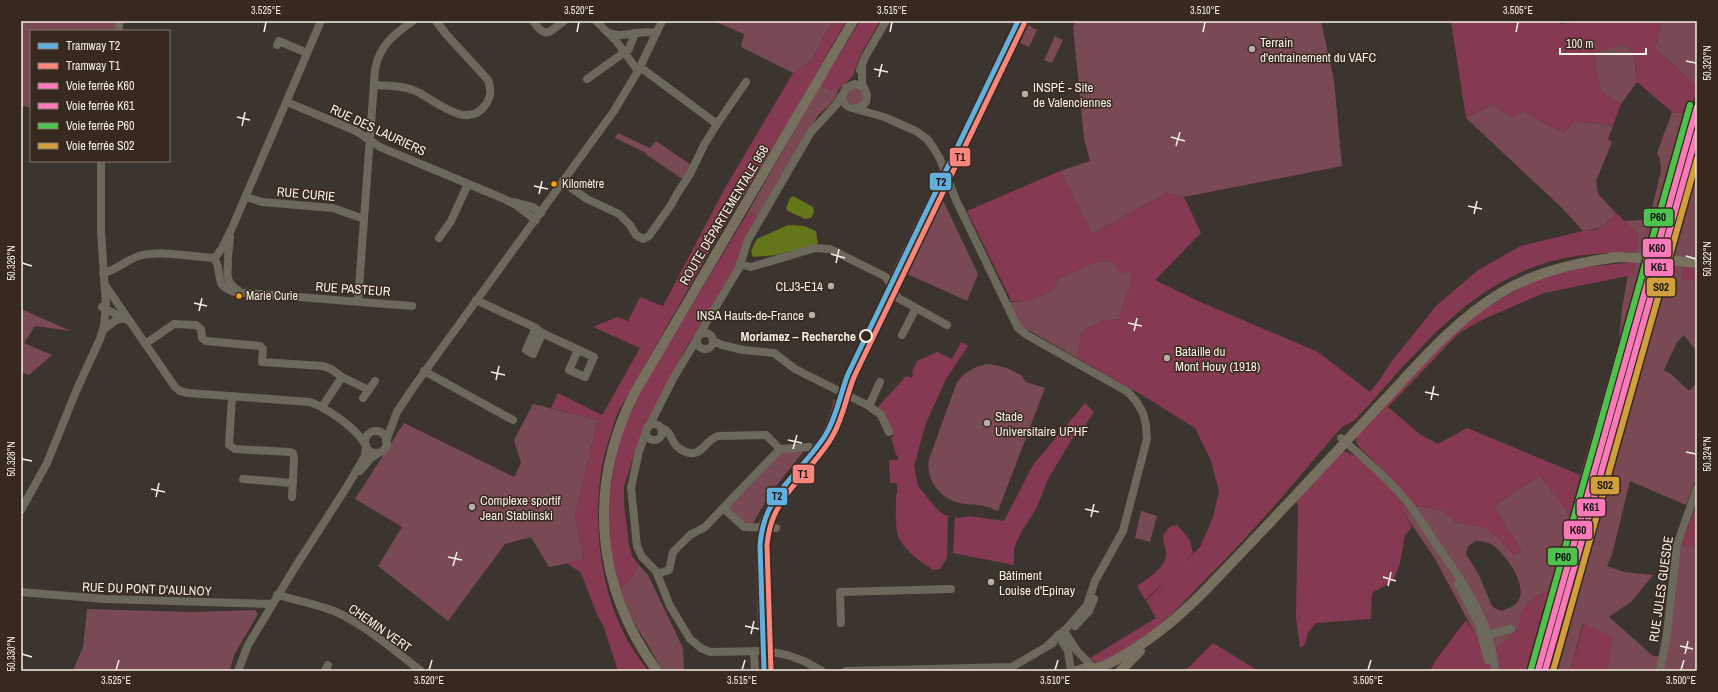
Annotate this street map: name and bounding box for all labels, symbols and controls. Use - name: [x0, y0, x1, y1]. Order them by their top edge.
- text: 3.525°E: [251, 4, 281, 17]
- text: 3.520°E: [564, 4, 594, 17]
- text: 3.515°E: [877, 4, 907, 17]
- text: 3.510°E: [1190, 4, 1220, 17]
- text: 3.505°E: [1503, 4, 1533, 17]
- legend: [30, 30, 170, 162]
- scale bar: [1560, 30, 1646, 56]
- place label: Terrain d'entrainement du VAFC: [1260, 34, 1377, 66]
- text: 100 m: [1566, 36, 1593, 52]
- text: Tramway T2: [66, 38, 120, 54]
- marker: Terrain d'entrainement du VAFC: [1247, 44, 1257, 54]
- text: 50.320°N: [1701, 45, 1714, 81]
- text: Tramway T1: [66, 58, 121, 74]
- text: Voie ferrée K60: [66, 78, 134, 94]
- place label: INSPÉ - Site de Valenciennes: [1033, 79, 1112, 111]
- marker: INSPÉ - Site de Valenciennes: [1020, 89, 1030, 99]
- text: Voie ferrée K61: [66, 98, 135, 114]
- street label: RUE DES LAURIERS: [327, 100, 429, 160]
- text: Voie ferrée P60: [66, 118, 134, 134]
- text: Voie ferrée S02: [66, 138, 134, 154]
- street label: ROUTE DÉPARTEMENTALE 958: [676, 142, 773, 288]
- line badge: T1: [949, 147, 971, 167]
- text: T1: [955, 150, 965, 164]
- line badge: T2: [929, 172, 952, 191]
- text: T2: [936, 175, 946, 189]
- place label: Kilomètre: [562, 176, 604, 192]
- marker: Kilomètre: [549, 179, 559, 189]
- street label: RUE CURIE: [276, 183, 336, 205]
- line badge: P60: [1643, 208, 1674, 227]
- text: P60: [1650, 210, 1666, 224]
- line badge: K60: [1642, 238, 1672, 258]
- text: K60: [1649, 241, 1665, 255]
- text: 50.322°N: [1701, 241, 1714, 277]
- text: 50.326°N: [5, 245, 18, 281]
- line badge: K61: [1644, 258, 1674, 277]
- text: K61: [1651, 260, 1667, 274]
- line badge: S02: [1646, 277, 1676, 297]
- street label: RUE PASTEUR: [315, 278, 391, 300]
- place label: CLJ3-E14: [776, 278, 823, 295]
- text: S02: [1653, 280, 1669, 294]
- marker: CLJ3-E14: [826, 281, 836, 291]
- place label: Marie Curie: [246, 288, 298, 304]
- marker: Marie Curie: [234, 291, 244, 301]
- place label: INSA Hauts-de-France: [697, 307, 804, 324]
- marker: INSA Hauts-de-France: [807, 310, 817, 320]
- place label: Moriamez – Recherche: [740, 328, 856, 345]
- marker: Moriamez – Recherche: [859, 329, 873, 343]
- place label: Bataille du Mont Houy (1918): [1175, 343, 1261, 375]
- marker: Bataille du Mont Houy (1918): [1162, 353, 1172, 363]
- place label: Stade Universitaire UPHF: [995, 408, 1088, 440]
- marker: Stade Universitaire UPHF: [982, 418, 992, 428]
- text: 50.324°N: [1701, 436, 1714, 472]
- text: 50.328°N: [5, 441, 18, 477]
- line badge: T1: [792, 464, 815, 484]
- text: T1: [798, 467, 808, 481]
- line badge: S02: [1590, 476, 1620, 495]
- text: S02: [1597, 478, 1613, 492]
- line badge: T2: [766, 487, 788, 506]
- text: T2: [772, 489, 782, 503]
- place label: Complexe sportif Jean Stablinski: [480, 492, 561, 524]
- line badge: K61: [1576, 498, 1606, 517]
- text: K61: [1583, 500, 1599, 514]
- marker: Complexe sportif Jean Stablinski: [467, 502, 477, 512]
- line badge: K60: [1563, 520, 1593, 540]
- text: K60: [1570, 523, 1586, 537]
- street label: RUE JULES GUESDE: [1645, 535, 1677, 643]
- line badge: P60: [1547, 547, 1578, 566]
- text: P60: [1555, 550, 1571, 564]
- place label: Bâtiment Louise d'Epinay: [999, 567, 1076, 599]
- marker: Bâtiment Louise d'Epinay: [986, 577, 996, 587]
- street label: RUE DU PONT D'AULNOY: [82, 578, 212, 600]
- street label: CHEMIN VERT: [345, 600, 415, 656]
- text: 50.330°N: [5, 636, 18, 672]
- text: 3.525°E: [101, 674, 131, 687]
- text: 3.520°E: [414, 674, 444, 687]
- text: 3.515°E: [727, 674, 757, 687]
- text: 3.510°E: [1040, 674, 1070, 687]
- text: 3.505°E: [1353, 674, 1383, 687]
- text: 3.500°E: [1666, 674, 1696, 687]

